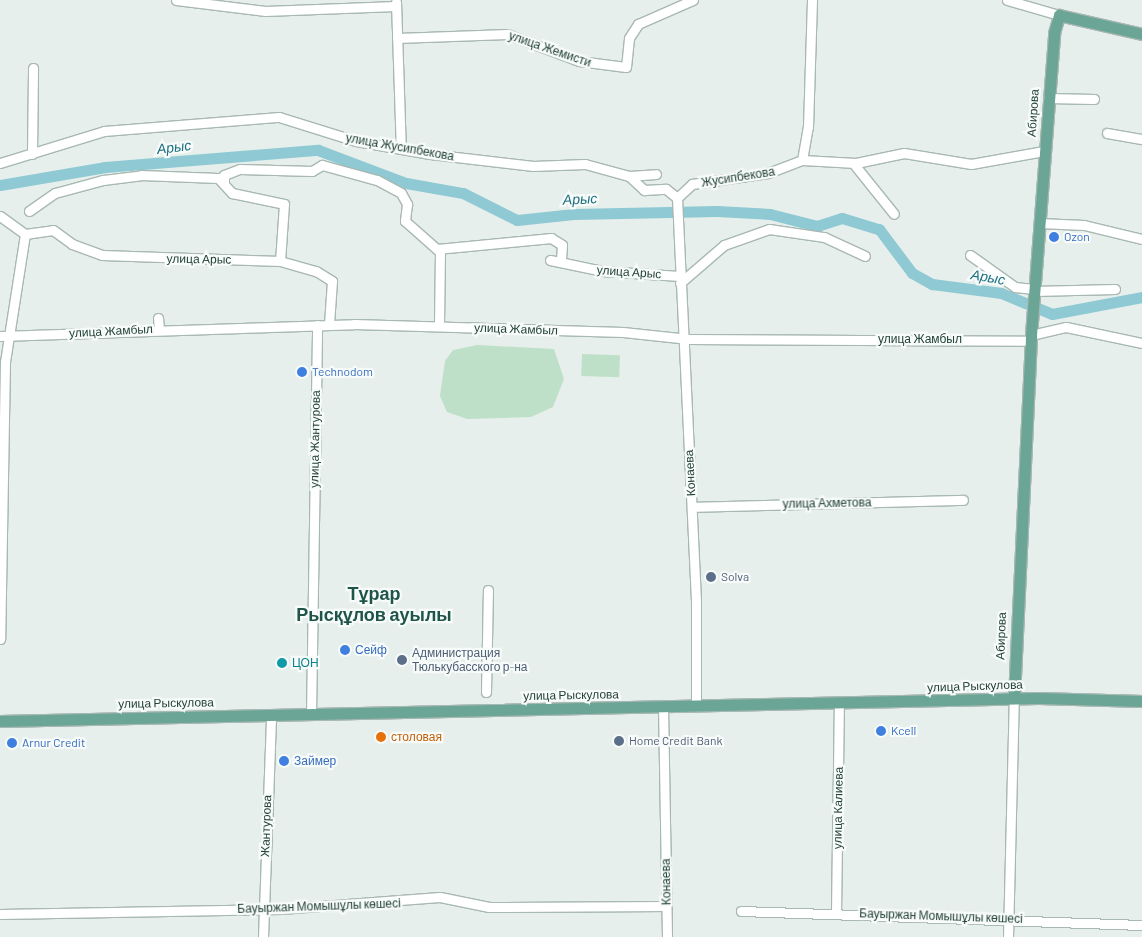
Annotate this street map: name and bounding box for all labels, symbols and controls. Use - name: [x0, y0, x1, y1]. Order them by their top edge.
- street label: улица Жемисти: [507, 28, 593, 70]
- street label: Абирова: [1024, 89, 1042, 137]
- street label: улица Жусипбекова: [345, 130, 455, 164]
- water label: Арыс: [156, 137, 192, 157]
- street label: Жусипбекова: [700, 164, 776, 190]
- water label: Арыс: [562, 190, 598, 208]
- place label: Ozon: [1064, 230, 1090, 244]
- marker: Ozon: [1048, 231, 1060, 243]
- street label: улица Арыс: [167, 251, 231, 267]
- street label: улица Арыс: [596, 263, 662, 281]
- water label: Арыс: [970, 266, 1006, 288]
- street label: улица Жамбыл: [474, 320, 558, 338]
- street label: улица Жамбыл: [69, 322, 153, 340]
- street label: улица Жамбыл: [878, 332, 962, 346]
- place label: Technodom: [312, 365, 373, 379]
- marker: Technodom: [296, 366, 308, 378]
- street label: улица Жантурова: [307, 390, 323, 488]
- street label: Конаева: [682, 449, 698, 497]
- street label: улица Ахметова: [782, 495, 872, 511]
- place label: Solva: [721, 570, 749, 584]
- marker: Solva: [705, 571, 717, 583]
- district label: Тұрар Рысқұлов ауылы: [296, 583, 452, 626]
- street label: Абирова: [993, 612, 1009, 660]
- place label: Сейф: [355, 643, 387, 657]
- marker: Сейф: [339, 644, 351, 656]
- place label: Администрация Тюлькубасского р-на: [412, 646, 528, 674]
- marker: Администрация Тюлькубасского р-на: [396, 654, 408, 666]
- place label: ЦОН: [292, 656, 319, 670]
- marker: ЦОН: [276, 657, 288, 669]
- street label: улица Рыскулова: [927, 677, 1023, 695]
- street label: улица Рыскулова: [523, 687, 619, 703]
- street label: улица Рыскулова: [118, 695, 214, 711]
- place label: Kcell: [891, 724, 916, 738]
- marker: Kcell: [875, 725, 887, 737]
- place label: столовая: [391, 730, 442, 744]
- marker: столовая: [375, 731, 387, 743]
- place label: Home Credit Bank: [629, 734, 722, 748]
- marker: Home Credit Bank: [613, 735, 625, 747]
- place label: Arnur Credit: [22, 736, 85, 750]
- marker: Arnur Credit: [6, 737, 18, 749]
- place label: Займер: [294, 754, 336, 768]
- marker: Займер: [278, 755, 290, 767]
- street label: улица Калиева: [830, 767, 846, 849]
- street label: Жантурова: [258, 795, 274, 857]
- street label: Конаева: [658, 859, 674, 905]
- street label: Бауыржан Момышұлы көшесі: [237, 896, 401, 916]
- street label: Бауыржан Момышұлы көшесі: [859, 906, 1023, 926]

